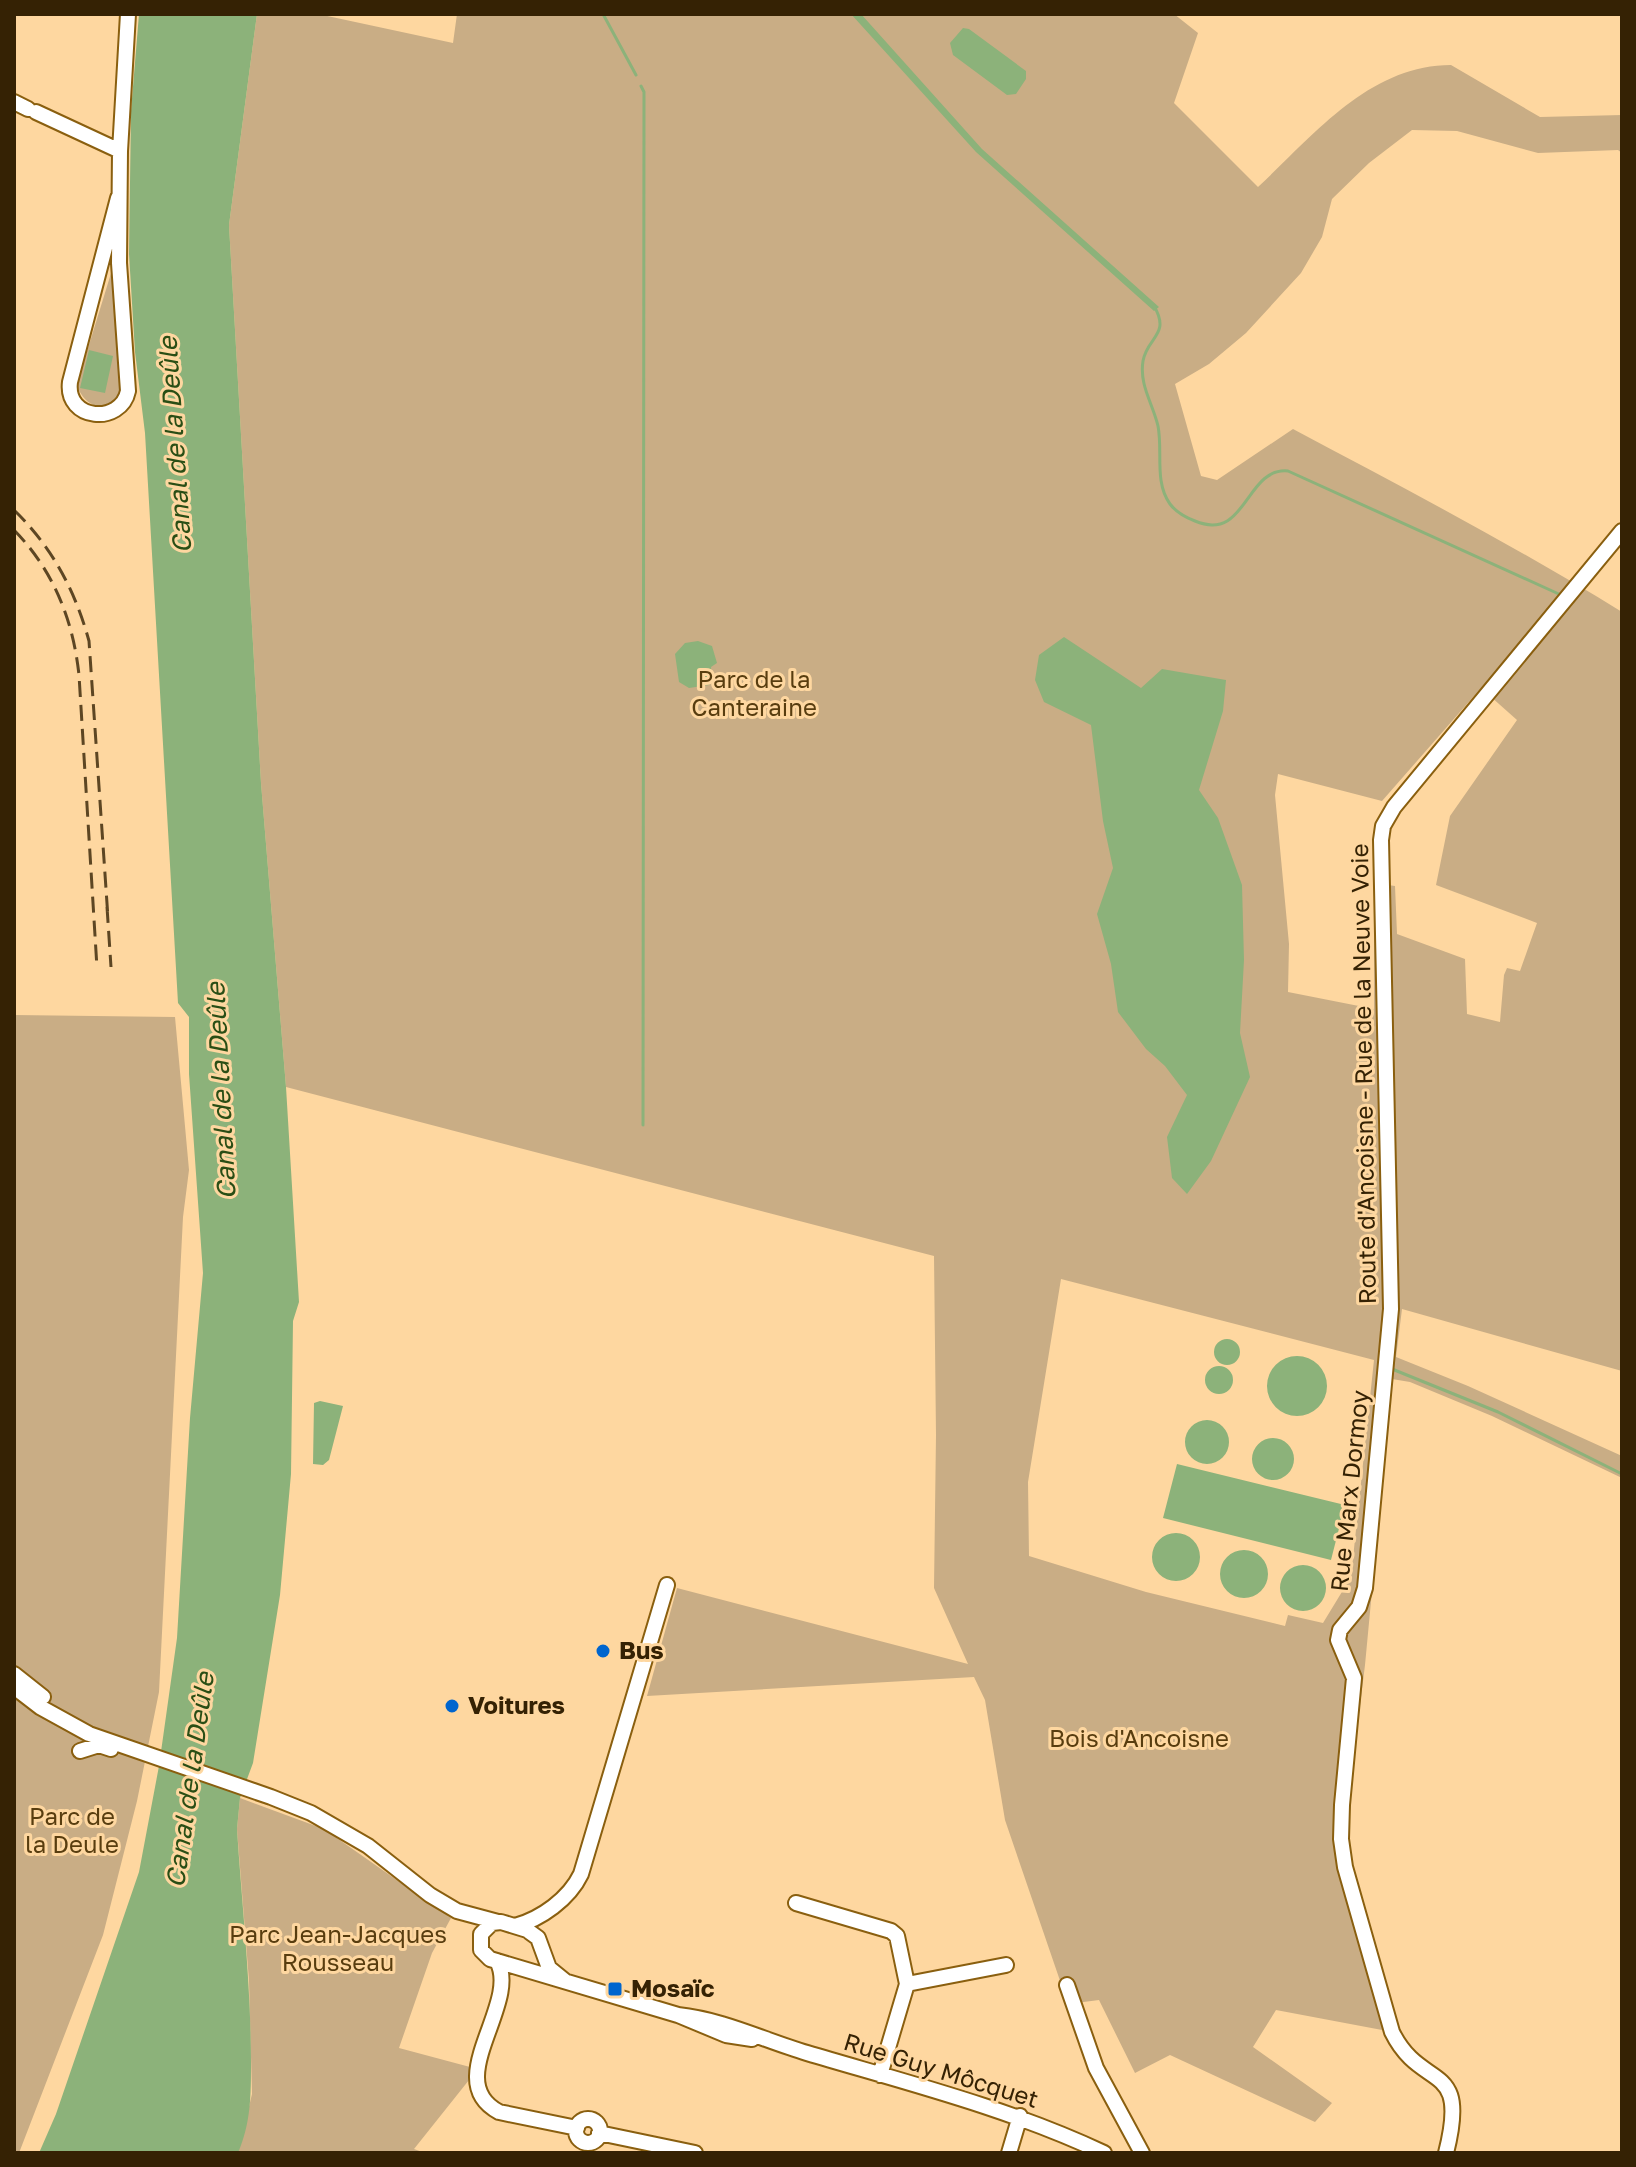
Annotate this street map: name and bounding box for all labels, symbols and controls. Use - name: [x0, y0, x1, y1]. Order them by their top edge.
- water label: Canal de la Deûle: [151, 334, 198, 554]
- park label: Parc de la Canteraine: [691, 664, 817, 721]
- street label: Route d'Ancoisne - Rue de la Neuve Voie: [1344, 843, 1381, 1305]
- water label: Canal de la Deûle: [199, 980, 242, 1200]
- street label: Rue Marx Dormoy: [1324, 1389, 1374, 1593]
- place label: Bus: [619, 1635, 664, 1664]
- marker: Bus: [594, 1642, 612, 1660]
- water label: Canal de la Deûle: [159, 1668, 220, 1890]
- place label: Voitures: [468, 1690, 565, 1719]
- marker: Voitures: [443, 1697, 461, 1715]
- park label: Bois d'Ancoisne: [1049, 1723, 1229, 1752]
- park label: Parc de la Deule: [25, 1801, 119, 1858]
- park label: Parc Jean-Jacques Rousseau: [229, 1919, 447, 1976]
- place label: Mosaïc: [631, 1973, 715, 2002]
- marker: Mosaïc: [606, 1980, 624, 1998]
- street label: Rue Guy Môcquet: [841, 2026, 1042, 2113]

